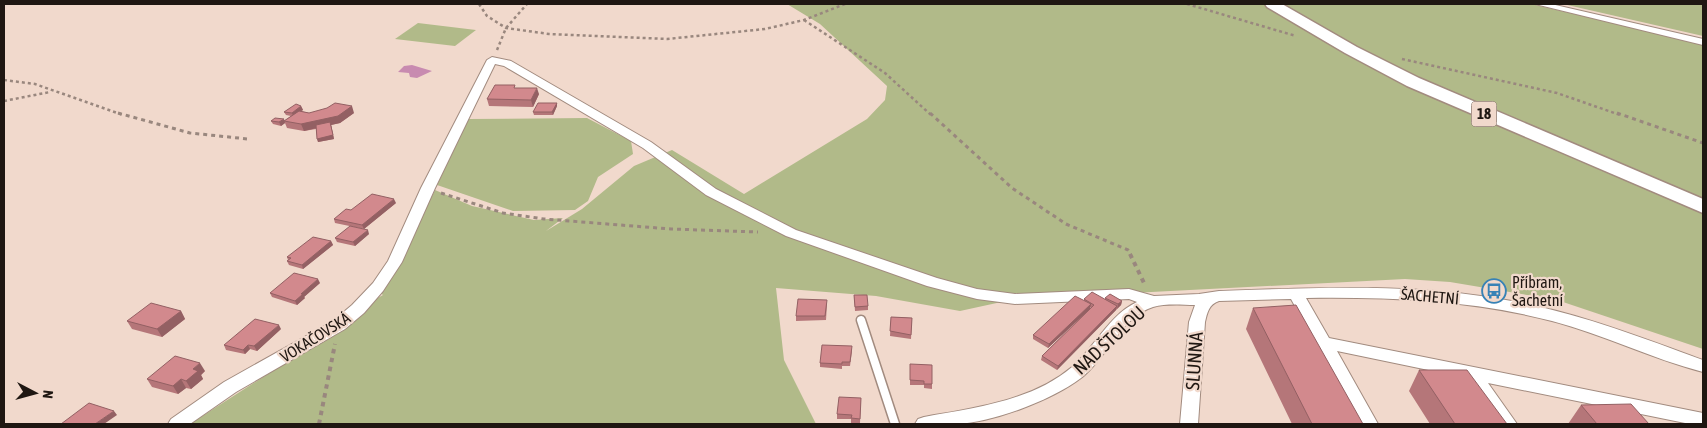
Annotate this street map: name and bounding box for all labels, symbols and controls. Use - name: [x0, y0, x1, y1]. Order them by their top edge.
- road number: 18: [1472, 102, 1496, 126]
- place label: Příbram, Šachetní: [1512, 273, 1563, 309]
- bus stop icon: Příbram, Šachetní: [1481, 278, 1507, 304]
- street label: ŠACHETNÍ: [1400, 284, 1460, 308]
- street label: NAD ŠTOLOU: [1069, 301, 1149, 379]
- street label: VOKAČOVSKÁ: [277, 308, 353, 366]
- street label: SLUNNÁ: [1181, 330, 1207, 391]
- north arrow: [10, 368, 60, 418]
- text: N: [40, 389, 56, 399]

